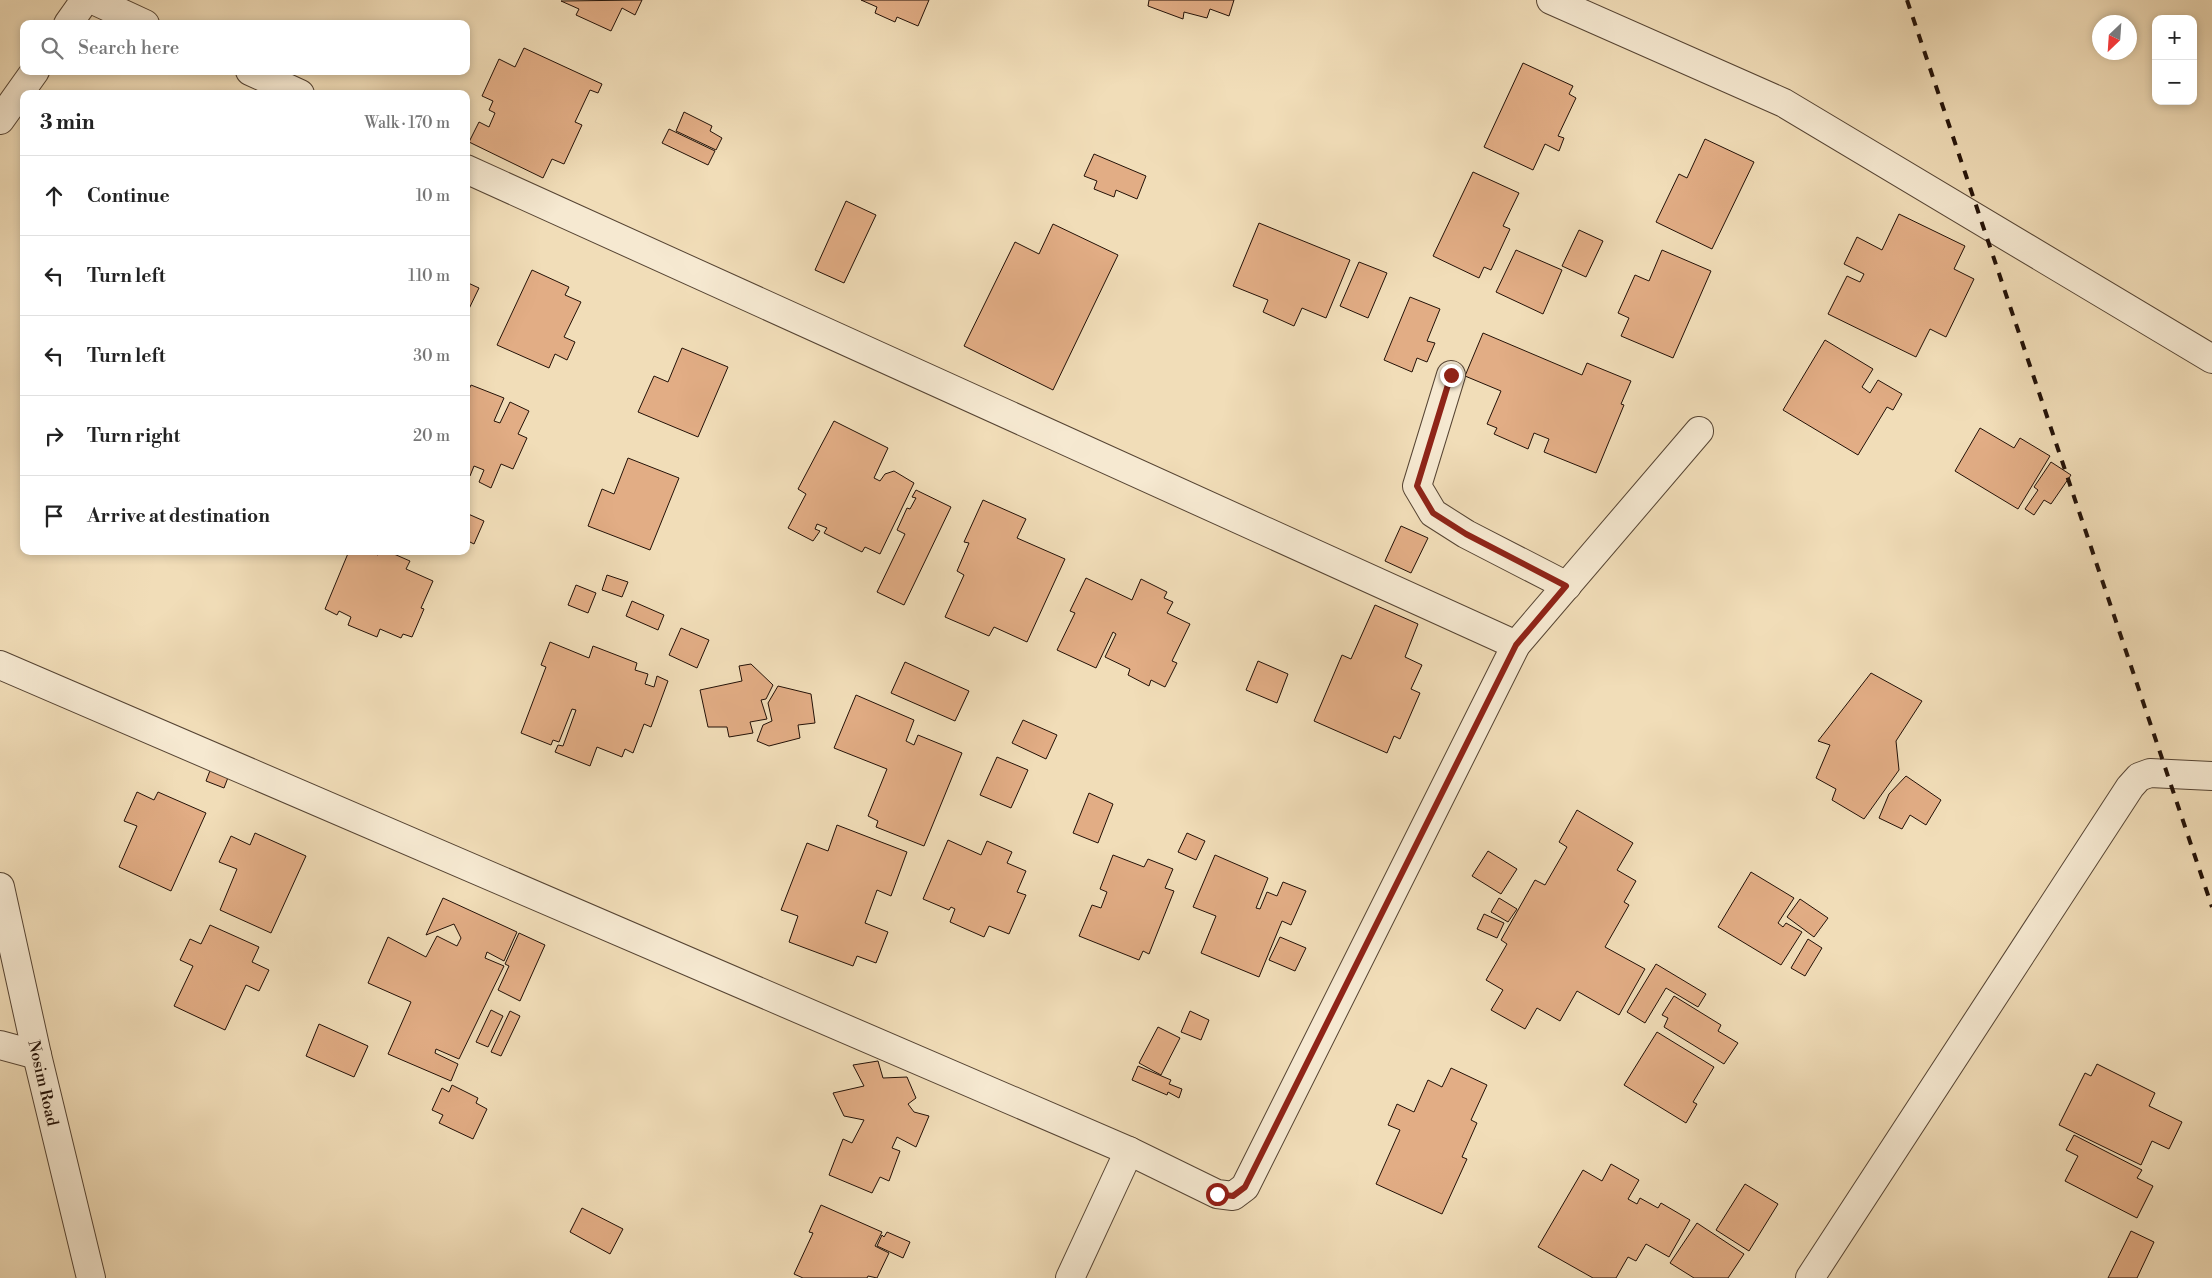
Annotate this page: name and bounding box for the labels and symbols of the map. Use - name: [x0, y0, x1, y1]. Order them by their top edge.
- north arrow: [2092, 15, 2137, 60]
- route end: [1440, 364, 1463, 387]
- street label: Nosim Road: [23, 1038, 63, 1128]
- route start: [1206, 1183, 1229, 1206]

